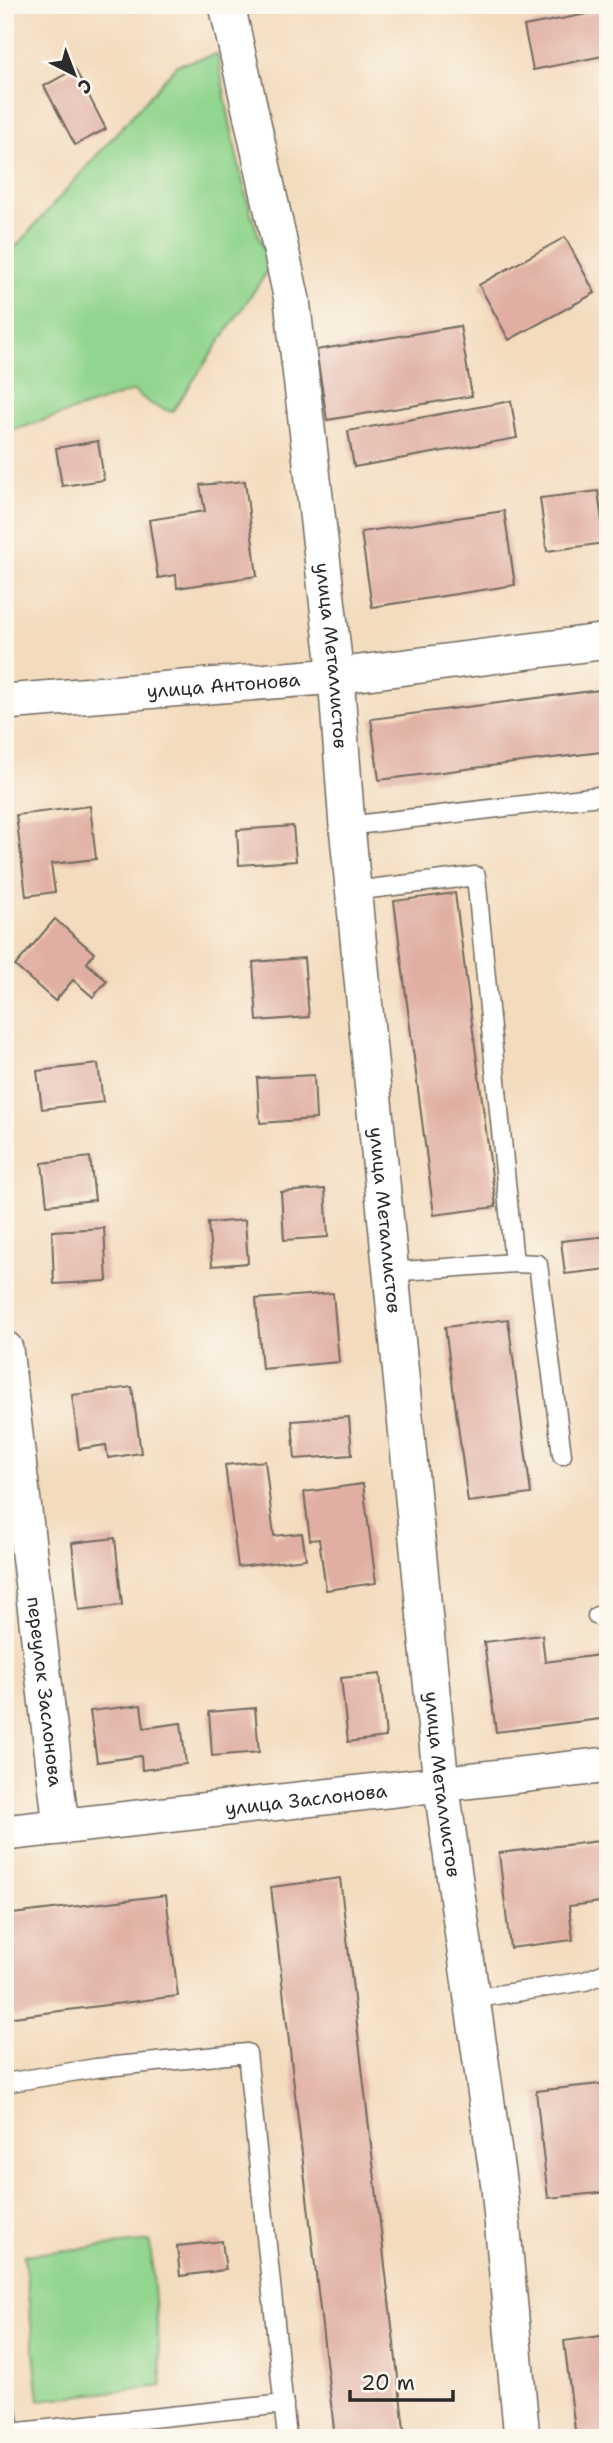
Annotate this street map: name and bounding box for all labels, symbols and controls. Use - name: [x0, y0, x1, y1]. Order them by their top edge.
- north arrow: [38, 38, 108, 108]
- text: С: [72, 73, 98, 99]
- street label: улица Металлистов: [310, 561, 354, 750]
- street label: улица Антонова: [146, 666, 301, 703]
- street label: улица Металлистов: [364, 1126, 407, 1314]
- street label: переулок Заслонова: [22, 1595, 69, 1788]
- street label: улица Металлистов: [420, 1690, 467, 1879]
- street label: улица Заслонова: [224, 1777, 389, 1821]
- scale bar: [350, 2359, 454, 2403]
- text: 20 m: [361, 2369, 415, 2397]

